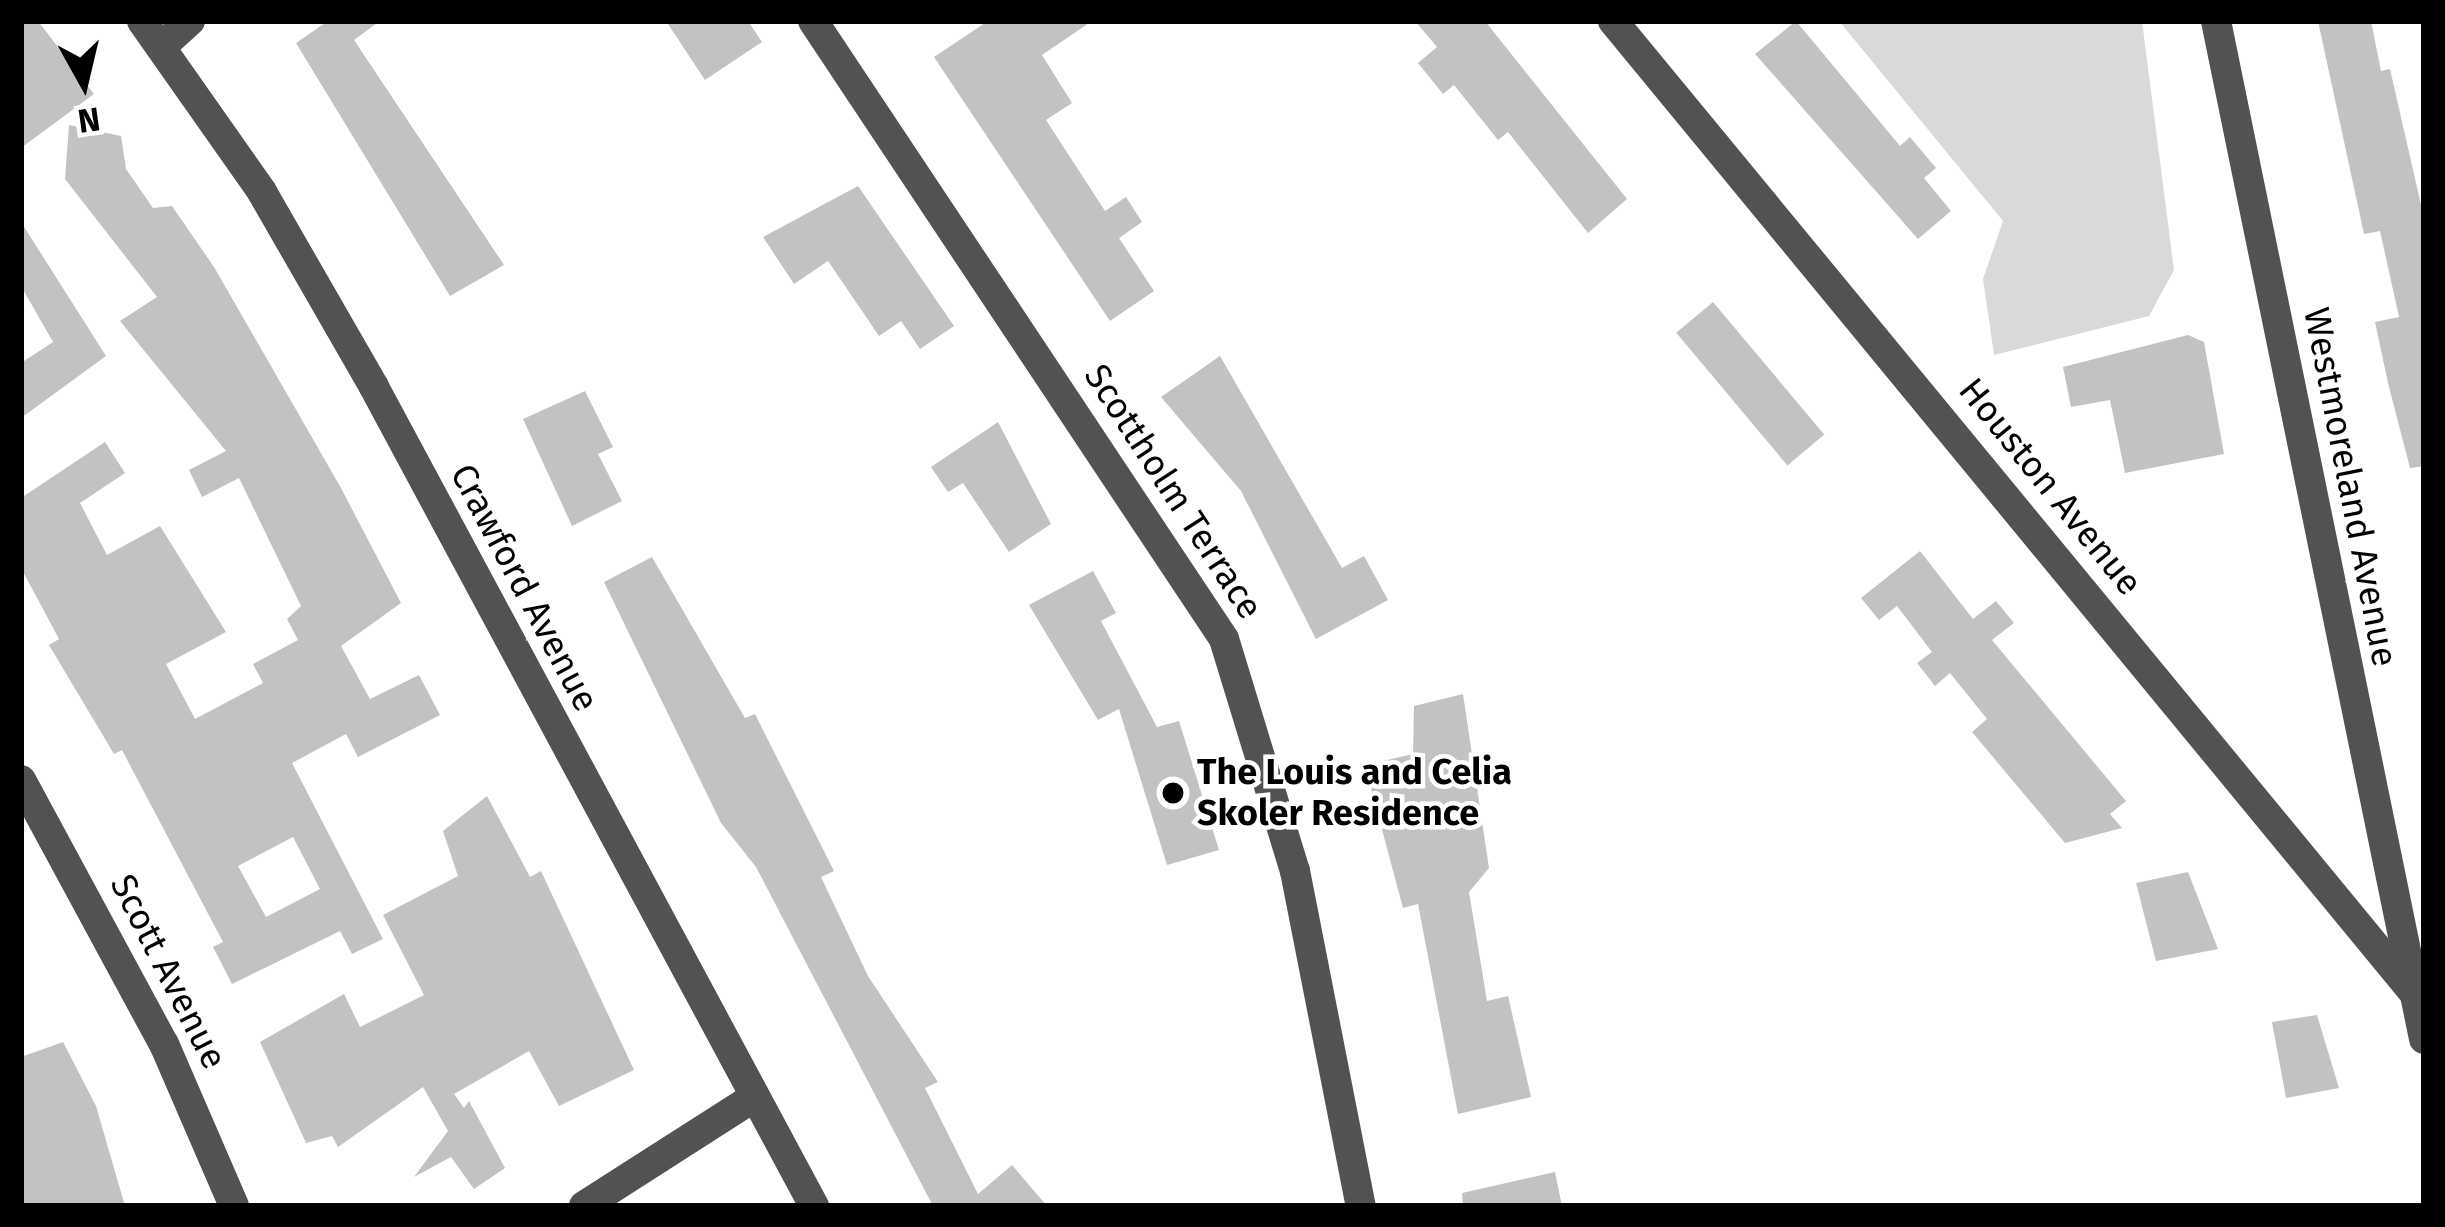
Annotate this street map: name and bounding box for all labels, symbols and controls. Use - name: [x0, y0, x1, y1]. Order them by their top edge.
- north arrow: [24, 24, 144, 144]
- text: N: [75, 98, 103, 141]
- street label: Westmoreland Avenue: [2294, 304, 2406, 670]
- street label: Scottholm Terrace: [1075, 357, 1271, 627]
- street label: Houston Avenue: [1949, 370, 2151, 604]
- street label: Crawford Avenue: [441, 457, 607, 719]
- place label: The Louis and Celia Skoler Residence: [1197, 750, 1512, 835]
- marker: The Louis and Celia Skoler Residence: [1160, 780, 1186, 806]
- street label: Scott Avenue: [101, 868, 235, 1076]

